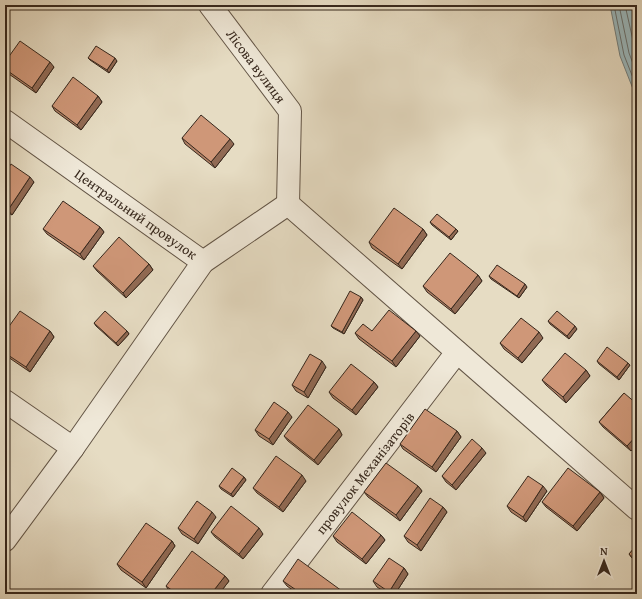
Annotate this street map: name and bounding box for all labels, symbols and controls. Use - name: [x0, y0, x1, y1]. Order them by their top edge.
- street label: Лісова вулиця: [222, 25, 290, 107]
- street label: Центральний провулок: [71, 164, 202, 264]
- street label: провулок Механізаторів: [311, 408, 419, 538]
- north arrow: [584, 541, 624, 581]
- text: N: [600, 543, 608, 559]

